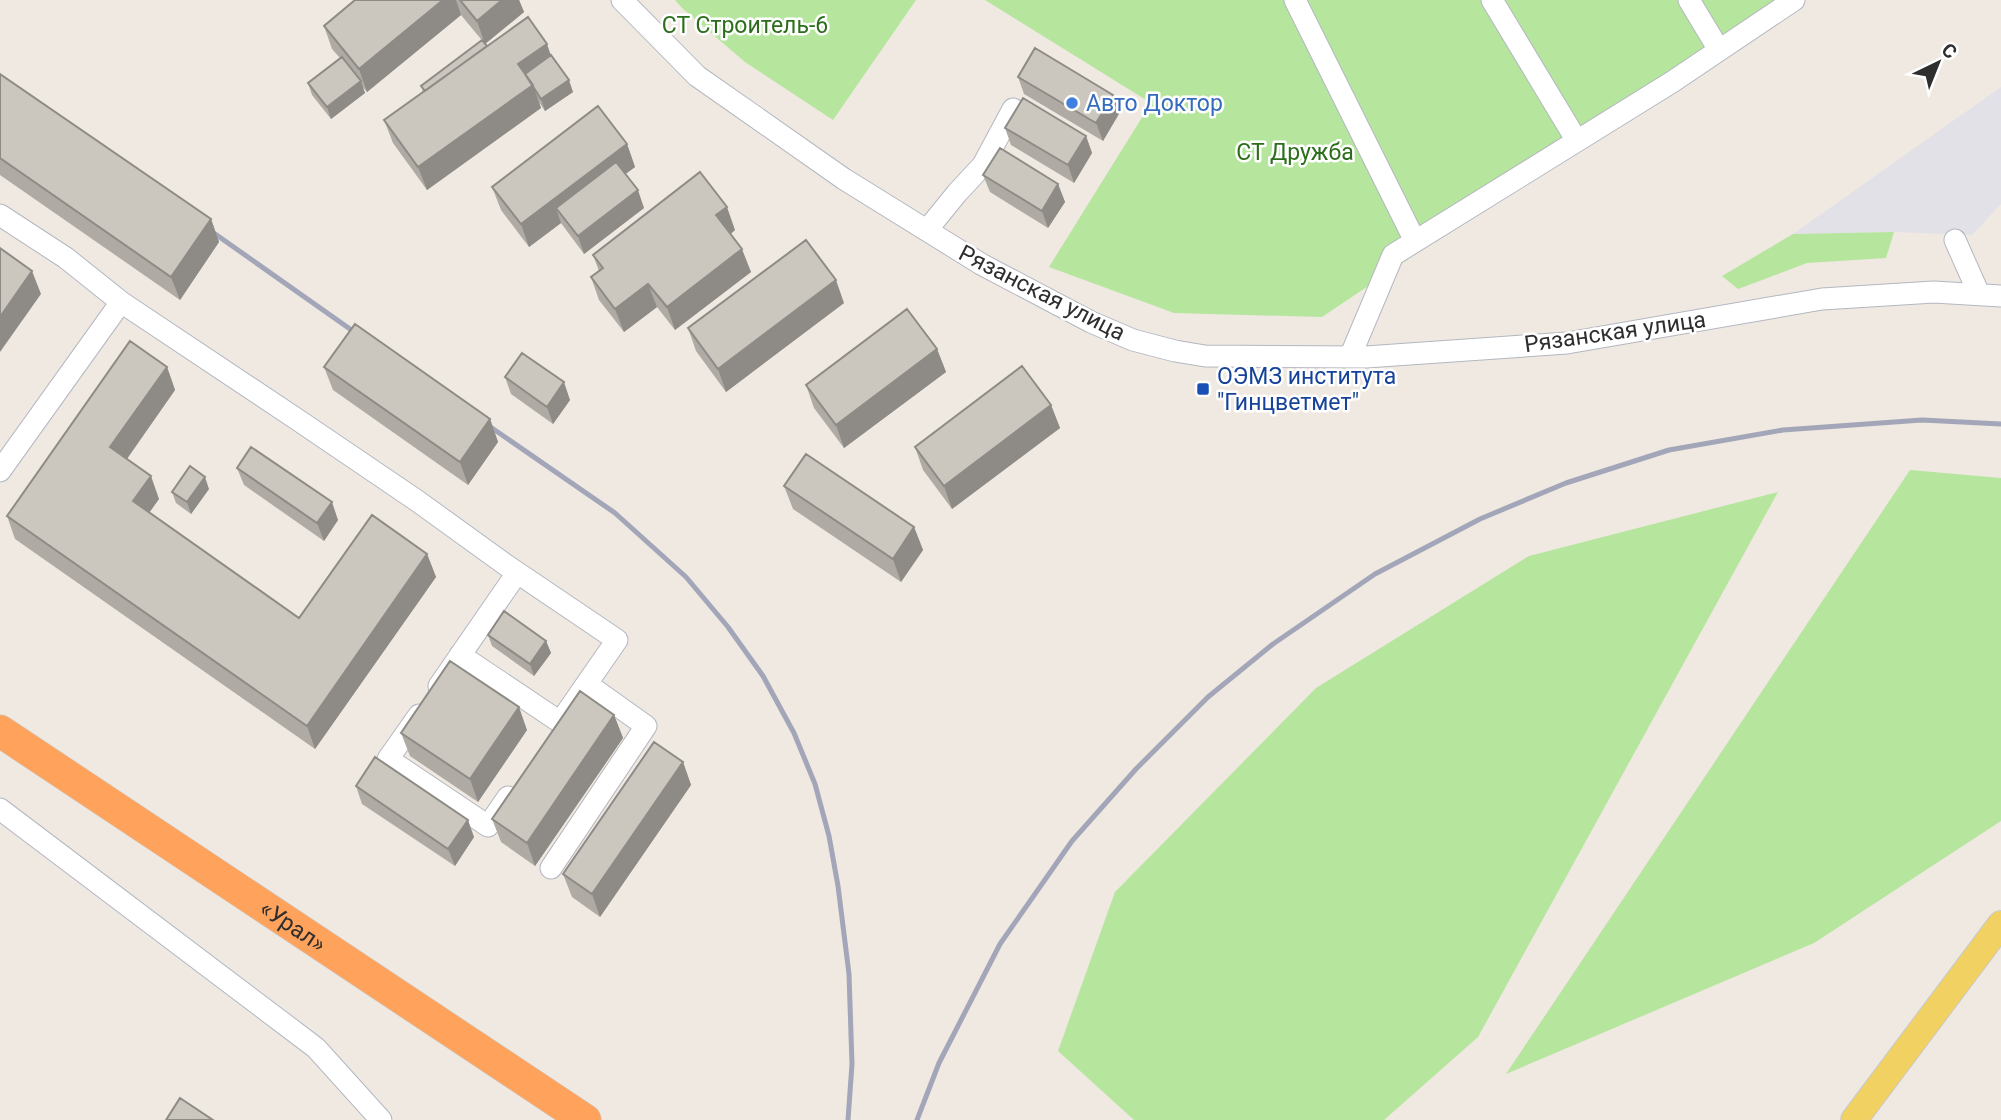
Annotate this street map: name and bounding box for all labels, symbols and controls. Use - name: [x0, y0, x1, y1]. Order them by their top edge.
- park label: СТ Строитель-6: [662, 12, 828, 39]
- north arrow: [1903, 28, 1973, 98]
- text: С: [1937, 38, 1962, 64]
- place label: Авто Доктор: [1086, 90, 1223, 117]
- marker: Авто Доктор: [1064, 95, 1080, 111]
- park label: СТ Дружба: [1236, 139, 1354, 166]
- street label: Рязанская улица: [954, 239, 1130, 347]
- street label: Рязанская улица: [1522, 306, 1708, 358]
- place label: ОЭМЗ института "Гинцветмет": [1217, 363, 1396, 416]
- marker: ОЭМЗ института "Гинцветмет": [1195, 381, 1211, 397]
- street label: «Урал»: [255, 894, 331, 958]

